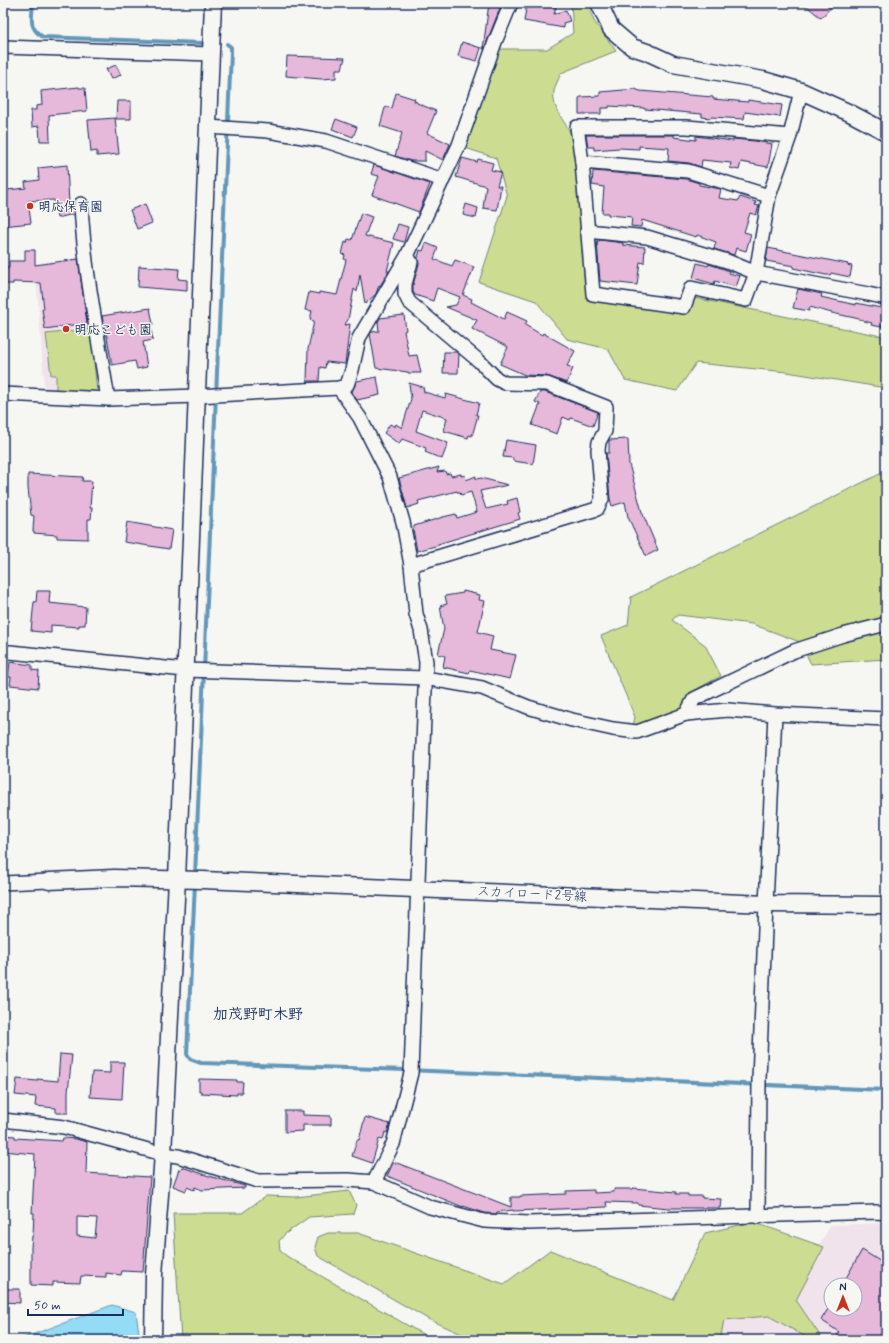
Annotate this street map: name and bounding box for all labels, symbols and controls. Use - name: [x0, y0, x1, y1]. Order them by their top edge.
- place label: 明応保育園: [38, 199, 103, 216]
- marker: 明応保育園: [25, 201, 35, 211]
- place label: 明応こども園: [74, 322, 152, 339]
- marker: 明応こども園: [61, 324, 71, 334]
- street label: スカイロード2号線: [476, 883, 588, 906]
- district label: 加茂野町木野: [213, 1005, 303, 1025]
- north arrow: [823, 1277, 863, 1317]
- text: N: [839, 1281, 847, 1295]
- scale bar: [28, 1291, 123, 1317]
- text: 50 m: [34, 1298, 61, 1314]

